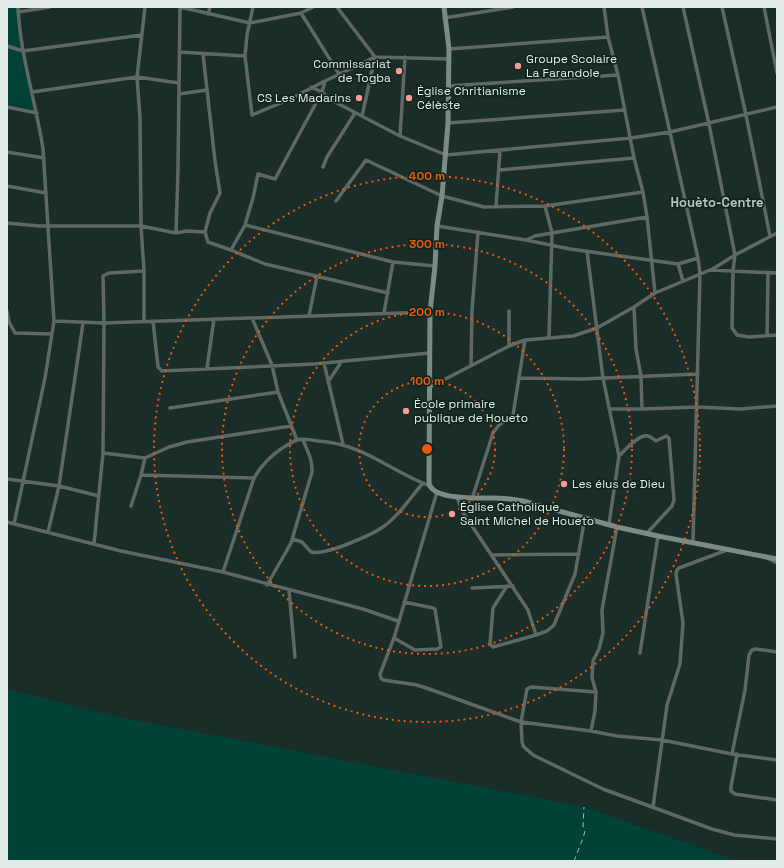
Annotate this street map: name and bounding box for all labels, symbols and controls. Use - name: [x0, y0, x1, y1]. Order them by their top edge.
- place label: Groupe Scolaire La Farandole: [526, 51, 617, 81]
- place label: Commissariat de Togba: [313, 56, 391, 86]
- marker: Groupe Scolaire La Farandole: [513, 61, 523, 71]
- marker: Commissariat de Togba: [394, 66, 404, 76]
- place label: Église Chritianisme Célèste: [417, 83, 526, 113]
- place label: CS Les Madarins: [257, 90, 351, 106]
- marker: CS Les Madarins: [354, 93, 364, 103]
- marker: Église Chritianisme Célèste: [404, 93, 414, 103]
- text: 400 m: [409, 168, 445, 184]
- district label: Houèto-Centre: [670, 194, 764, 211]
- text: 300 m: [409, 236, 445, 252]
- text: 200 m: [409, 304, 445, 320]
- text: 100 m: [410, 373, 444, 389]
- place label: École primaire publique de Houeto: [414, 396, 528, 426]
- marker: École primaire publique de Houeto: [401, 406, 411, 416]
- centre of rings: [420, 442, 434, 456]
- place label: Les élus de Dieu: [572, 476, 665, 492]
- marker: Les élus de Dieu: [559, 479, 569, 489]
- place label: Église Catholique Saint Michel de Houeto: [460, 499, 594, 529]
- marker: Église Catholique Saint Michel de Houeto: [447, 509, 457, 519]

